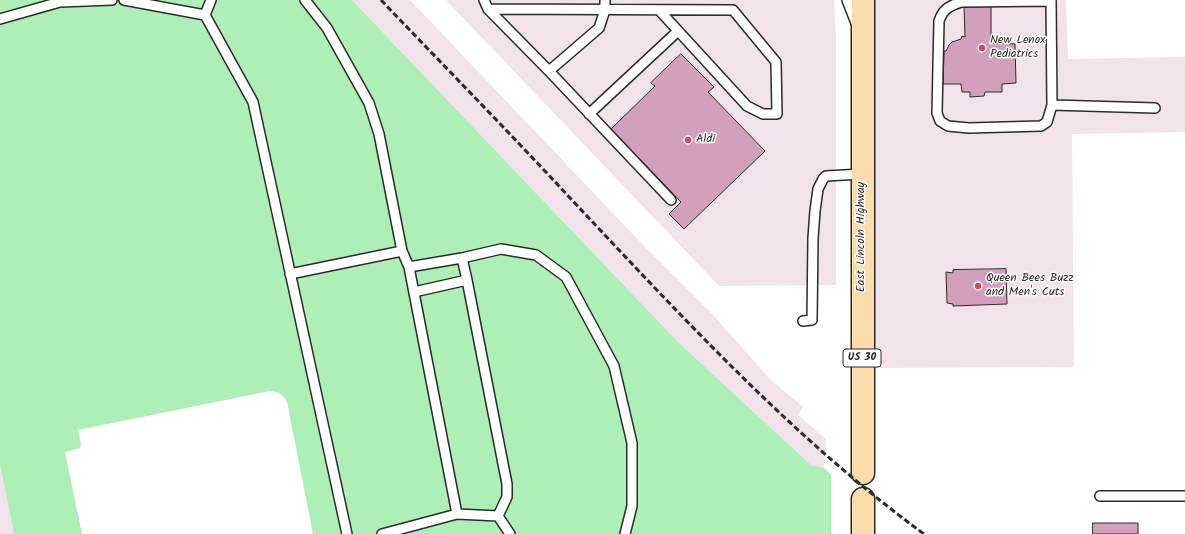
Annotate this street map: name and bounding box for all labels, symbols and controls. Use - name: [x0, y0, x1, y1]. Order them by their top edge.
- place label: New Lenox Pediatrics: [990, 34, 1045, 62]
- marker: New Lenox Pediatrics: [977, 43, 987, 53]
- place label: Aldi: [696, 133, 715, 147]
- marker: Aldi: [683, 135, 693, 145]
- street label: East Lincoln Highway: [855, 182, 869, 292]
- place label: Queen Bees Buzz and Men's Cuts: [986, 272, 1074, 300]
- marker: Queen Bees Buzz and Men's Cuts: [973, 281, 983, 291]
- road number: US 30: [843, 349, 881, 367]

